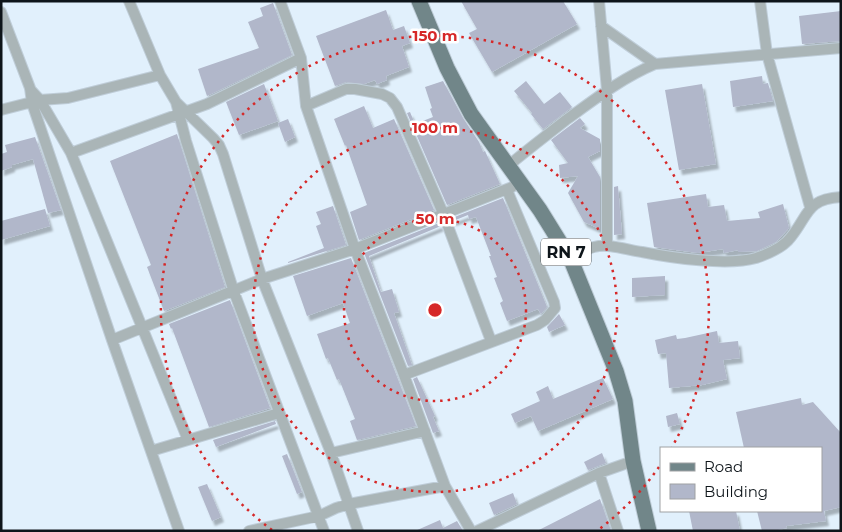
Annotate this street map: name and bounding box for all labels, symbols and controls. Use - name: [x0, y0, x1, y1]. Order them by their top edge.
- text: 150 m: [413, 26, 457, 45]
- text: 100 m: [412, 118, 458, 137]
- text: 50 m: [415, 209, 455, 228]
- road number: RN 7: [541, 238, 591, 266]
- centre of rings: [426, 301, 444, 319]
- legend: [660, 447, 822, 512]
- text: Road: [704, 457, 743, 476]
- text: Building: [704, 482, 768, 501]

